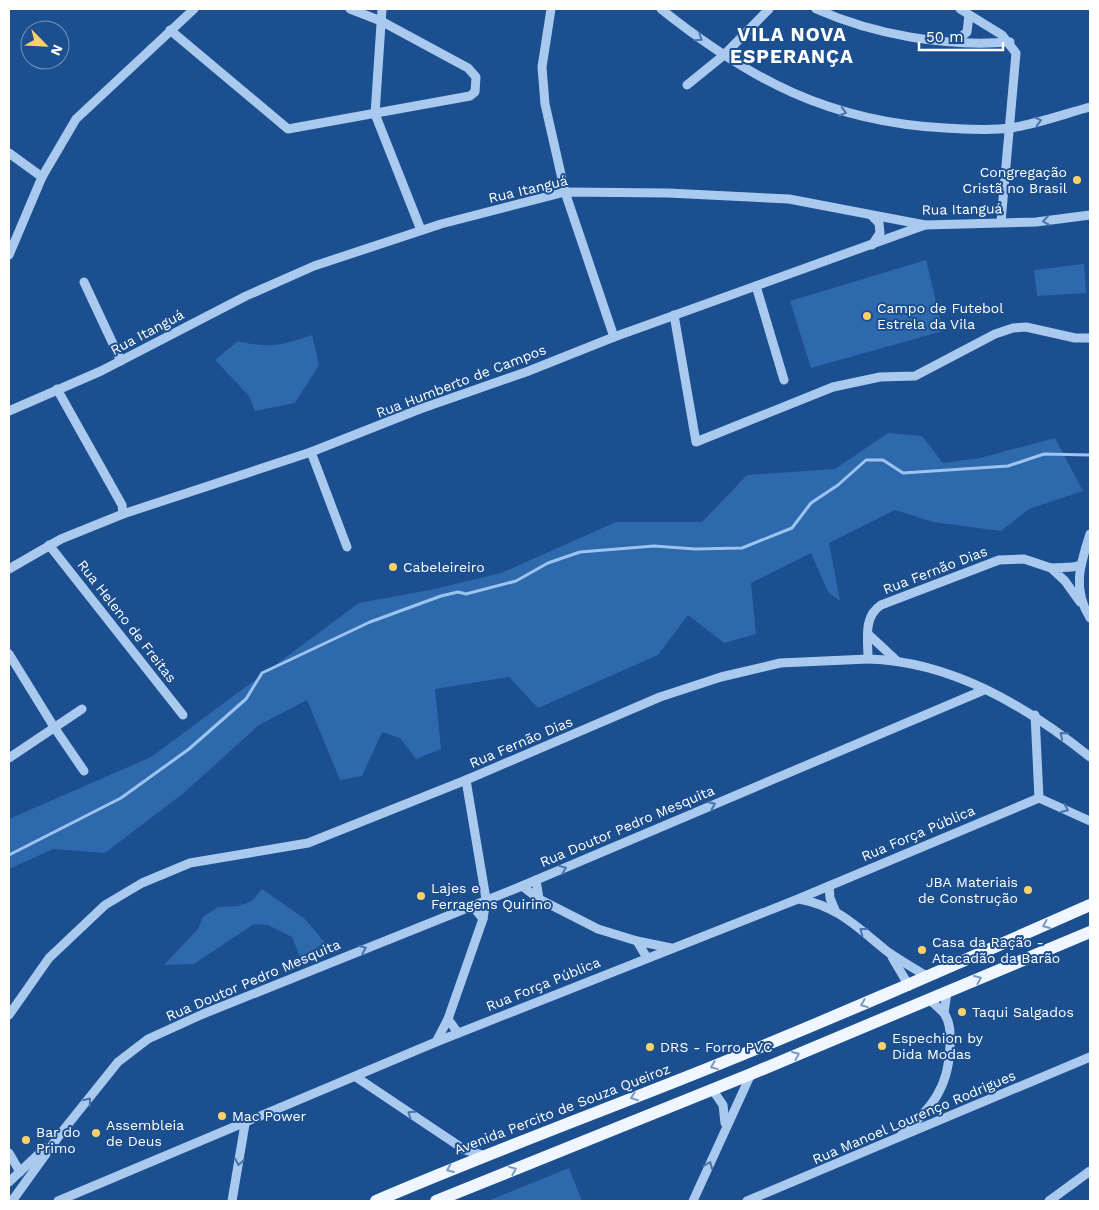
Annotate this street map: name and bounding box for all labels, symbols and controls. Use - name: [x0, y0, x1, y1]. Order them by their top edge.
- north arrow: [20, 20, 70, 70]
- scale bar: [919, 20, 1003, 52]
- district label: VILA NOVA ESPERANÇA: [730, 23, 854, 68]
- text: 50 m: [926, 28, 963, 46]
- one-way arrow: [694, 32, 703, 42]
- text: N: [47, 42, 66, 58]
- one-way arrow: [839, 106, 847, 116]
- one-way arrow: [1034, 116, 1042, 126]
- place label: Congregação Cristã no Brasil: [963, 164, 1068, 196]
- street label: Rua Itanguá: [487, 172, 569, 206]
- marker: Congregação Cristã no Brasil: [1071, 174, 1083, 186]
- street label: Rua Itanguá: [921, 200, 1003, 218]
- one-way arrow: [1041, 215, 1049, 226]
- place label: Campo de Futebol Estrela da Vila: [877, 300, 1004, 332]
- street label: Rua Itanguá: [108, 306, 186, 358]
- marker: Campo de Futebol Estrela da Vila: [861, 310, 873, 322]
- street label: Rua Humberto de Campos: [374, 341, 548, 421]
- street label: Rua Fernão Dias: [881, 543, 989, 597]
- street label: Rua Heleno de Freitas: [74, 557, 180, 685]
- place label: Cabeleireiro: [403, 559, 485, 575]
- marker: Cabeleireiro: [387, 561, 399, 573]
- street label: Rua Fernão Dias: [467, 713, 575, 771]
- one-way arrow: [1060, 731, 1069, 740]
- street label: Rua Doutor Pedro Mesquita: [537, 782, 717, 870]
- one-way arrow: [707, 800, 716, 811]
- street label: Rua Força Pública: [859, 802, 977, 864]
- one-way arrow: [1060, 802, 1069, 813]
- one-way arrow: [558, 865, 567, 875]
- place label: JBA Materiais de Construção: [918, 874, 1018, 906]
- place label: Lajes e Ferragens Quirino: [431, 880, 552, 912]
- marker: JBA Materiais de Construção: [1022, 884, 1034, 896]
- marker: Lajes e Ferragens Quirino: [415, 890, 427, 902]
- one-way arrow: [1042, 918, 1051, 929]
- one-way arrow: [860, 928, 869, 936]
- place label: Casa da Ração - Atacadão da Barão: [932, 934, 1060, 966]
- street label: Rua Doutor Pedro Mesquita: [163, 936, 343, 1024]
- one-way arrow: [358, 944, 367, 955]
- marker: Casa da Ração - Atacadão da Barão: [916, 944, 928, 956]
- street label: Rua Força Pública: [484, 954, 603, 1014]
- one-way arrow: [973, 975, 982, 985]
- one-way arrow: [860, 998, 869, 1008]
- place label: Taqui Salgados: [972, 1004, 1074, 1020]
- marker: Taqui Salgados: [956, 1006, 968, 1018]
- place label: Espechion by Dida Modas: [892, 1030, 984, 1062]
- place label: DRS - Forro PVC: [660, 1039, 773, 1055]
- marker: Espechion by Dida Modas: [876, 1040, 888, 1052]
- marker: DRS - Forro PVC: [644, 1041, 656, 1053]
- one-way arrow: [791, 1051, 800, 1062]
- one-way arrow: [710, 1059, 719, 1070]
- street label: Avenida Percito de Souza Queiroz: [452, 1060, 672, 1158]
- street label: Rua Manoel Lourenço Rodrigues: [810, 1067, 1018, 1167]
- one-way arrow: [630, 1091, 639, 1101]
- one-way arrow: [82, 1097, 91, 1106]
- place label: Mac Power: [232, 1108, 307, 1124]
- marker: Mac Power: [216, 1110, 228, 1122]
- one-way arrow: [408, 1111, 417, 1120]
- place label: Assembleia de Deus: [106, 1117, 184, 1149]
- place label: Bar do Primo: [36, 1124, 80, 1156]
- marker: Assembleia de Deus: [90, 1127, 102, 1139]
- marker: Bar do Primo: [20, 1134, 32, 1146]
- one-way arrow: [234, 1158, 244, 1167]
- one-way arrow: [703, 1161, 714, 1170]
- one-way arrow: [446, 1163, 455, 1174]
- one-way arrow: [509, 1166, 517, 1176]

